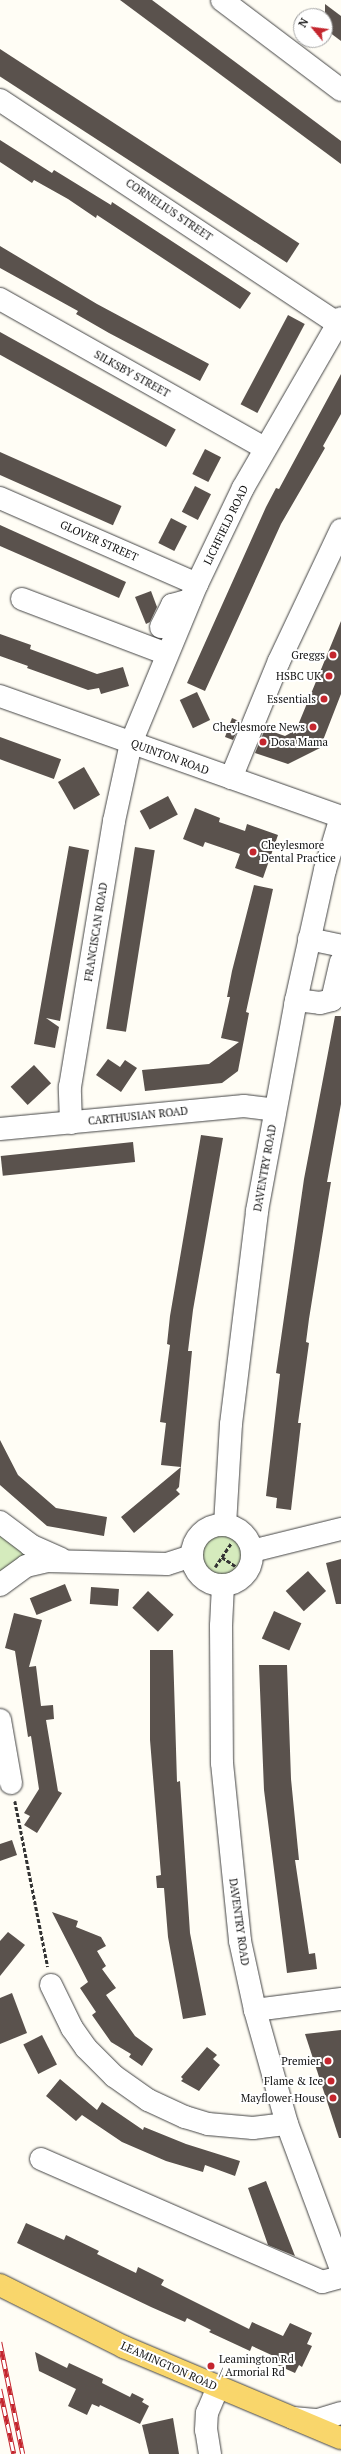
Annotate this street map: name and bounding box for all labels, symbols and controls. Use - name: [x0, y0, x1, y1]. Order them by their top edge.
- north arrow: [293, 8, 333, 48]
- text: N: [295, 16, 312, 30]
- street label: CORNELIUS STREET: [123, 176, 215, 244]
- street label: SILKSBY STREET: [92, 348, 172, 400]
- street label: LICHFIELD ROAD: [201, 483, 251, 567]
- street label: GLOVER STREET: [58, 518, 140, 564]
- place label: Greggs: [291, 648, 325, 662]
- marker: Greggs: [328, 650, 338, 660]
- place label: HSBC UK: [276, 669, 321, 683]
- marker: HSBC UK: [324, 671, 334, 681]
- place label: Essentials: [267, 692, 316, 706]
- marker: Essentials: [319, 694, 329, 704]
- place label: Cheylesmore News: [213, 720, 305, 734]
- marker: Cheylesmore News: [308, 722, 318, 732]
- place label: Dosa Mama: [271, 735, 328, 749]
- street label: QUINTON ROAD: [129, 737, 211, 777]
- marker: Dosa Mama: [258, 737, 268, 747]
- place label: Cheylesmore Dental Practice: [261, 839, 336, 865]
- marker: Cheylesmore Dental Practice: [248, 847, 258, 857]
- street label: FRANCISCAN ROAD: [82, 882, 110, 982]
- street label: CARTHUSIAN ROAD: [87, 1104, 189, 1128]
- street label: DAVENTRY ROAD: [251, 1124, 279, 1212]
- street label: DAVENTRY ROAD: [226, 1878, 252, 1966]
- place label: Premier: [281, 2054, 320, 2068]
- marker: Premier: [323, 2056, 333, 2066]
- place label: Flame & Ice: [264, 2074, 323, 2088]
- marker: Flame & Ice: [326, 2076, 336, 2086]
- place label: Mayflower House: [241, 2091, 325, 2105]
- marker: Mayflower House: [328, 2093, 338, 2103]
- street label: LEAMINGTON ROAD: [119, 2339, 219, 2393]
- place label: Leamington Rd / Armorial Rd: [219, 2353, 294, 2379]
- marker: Leamington Rd / Armorial Rd: [206, 2361, 216, 2371]

